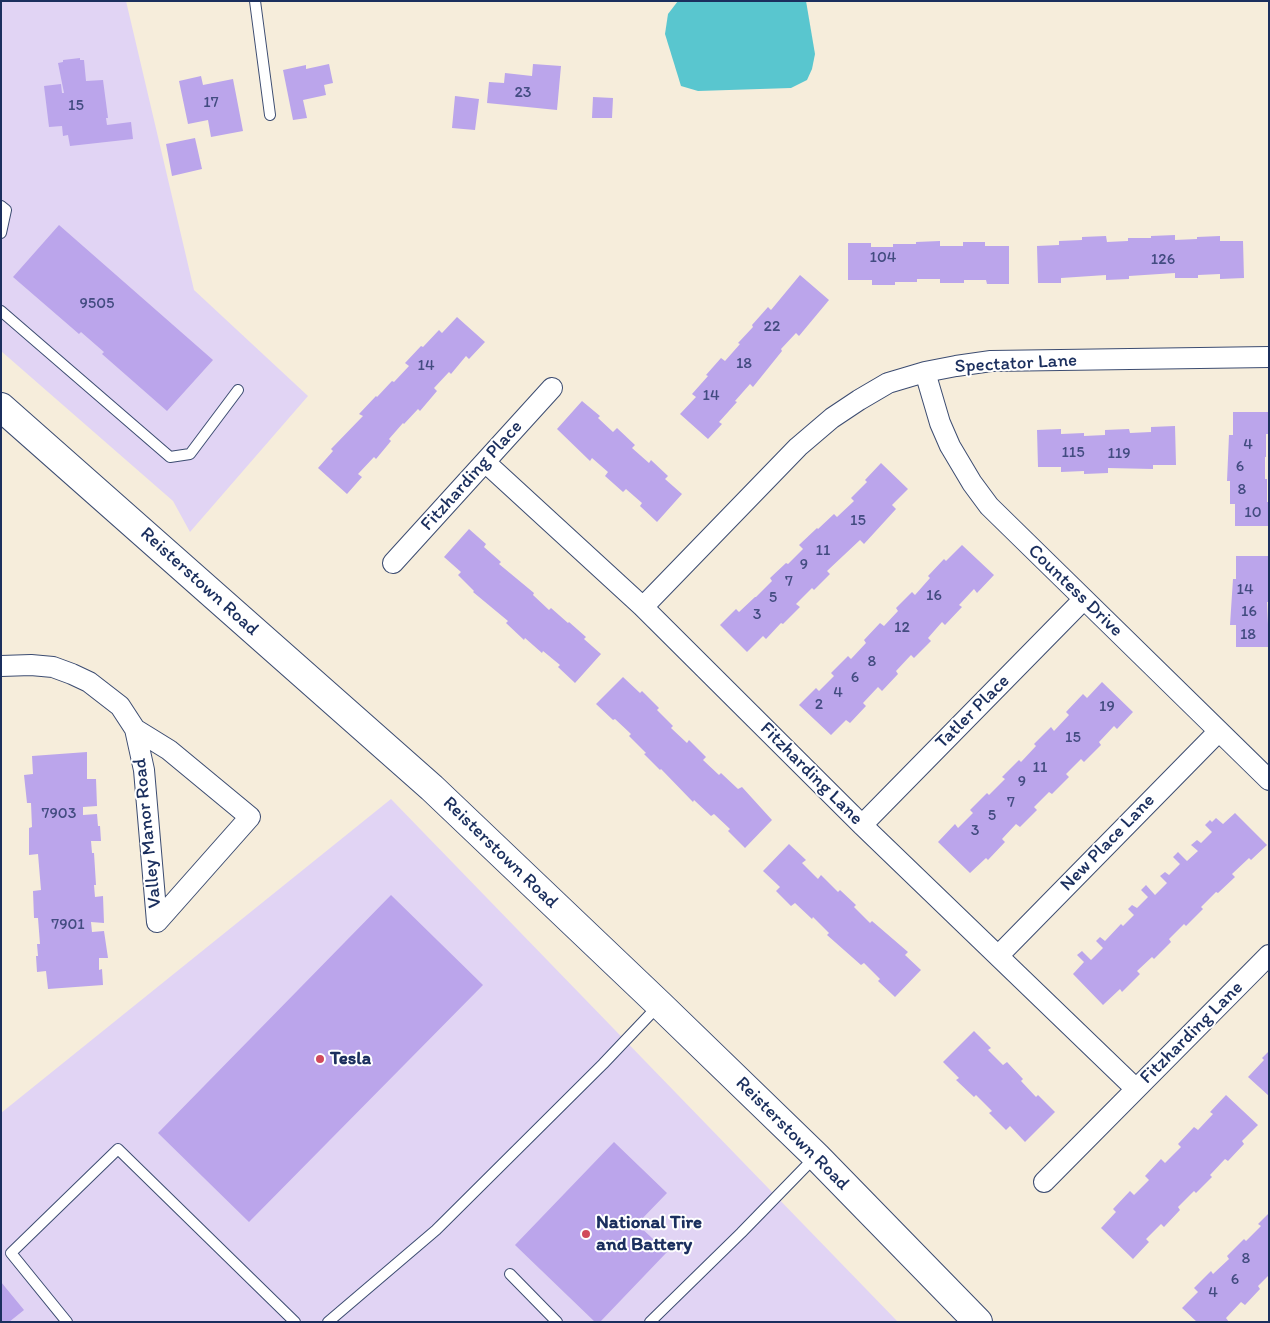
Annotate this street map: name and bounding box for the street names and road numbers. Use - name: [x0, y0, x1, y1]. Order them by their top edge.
- street label: Spectator Lane: [954, 349, 1078, 379]
- street label: Fitzharding Place: [416, 416, 528, 536]
- street label: Reisterstown Road: [135, 523, 263, 641]
- street label: Countess Drive: [1023, 540, 1127, 642]
- street label: Tatler Place: [931, 670, 1015, 754]
- street label: Fitzharding Lane: [755, 718, 867, 830]
- street label: Valley Manor Road: [129, 757, 167, 909]
- street label: New Place Lane: [1056, 790, 1160, 896]
- street label: Reisterstown Road: [438, 792, 562, 914]
- street label: Fitzharding Lane: [1136, 977, 1248, 1089]
- street label: Reisterstown Road: [730, 1072, 854, 1196]

